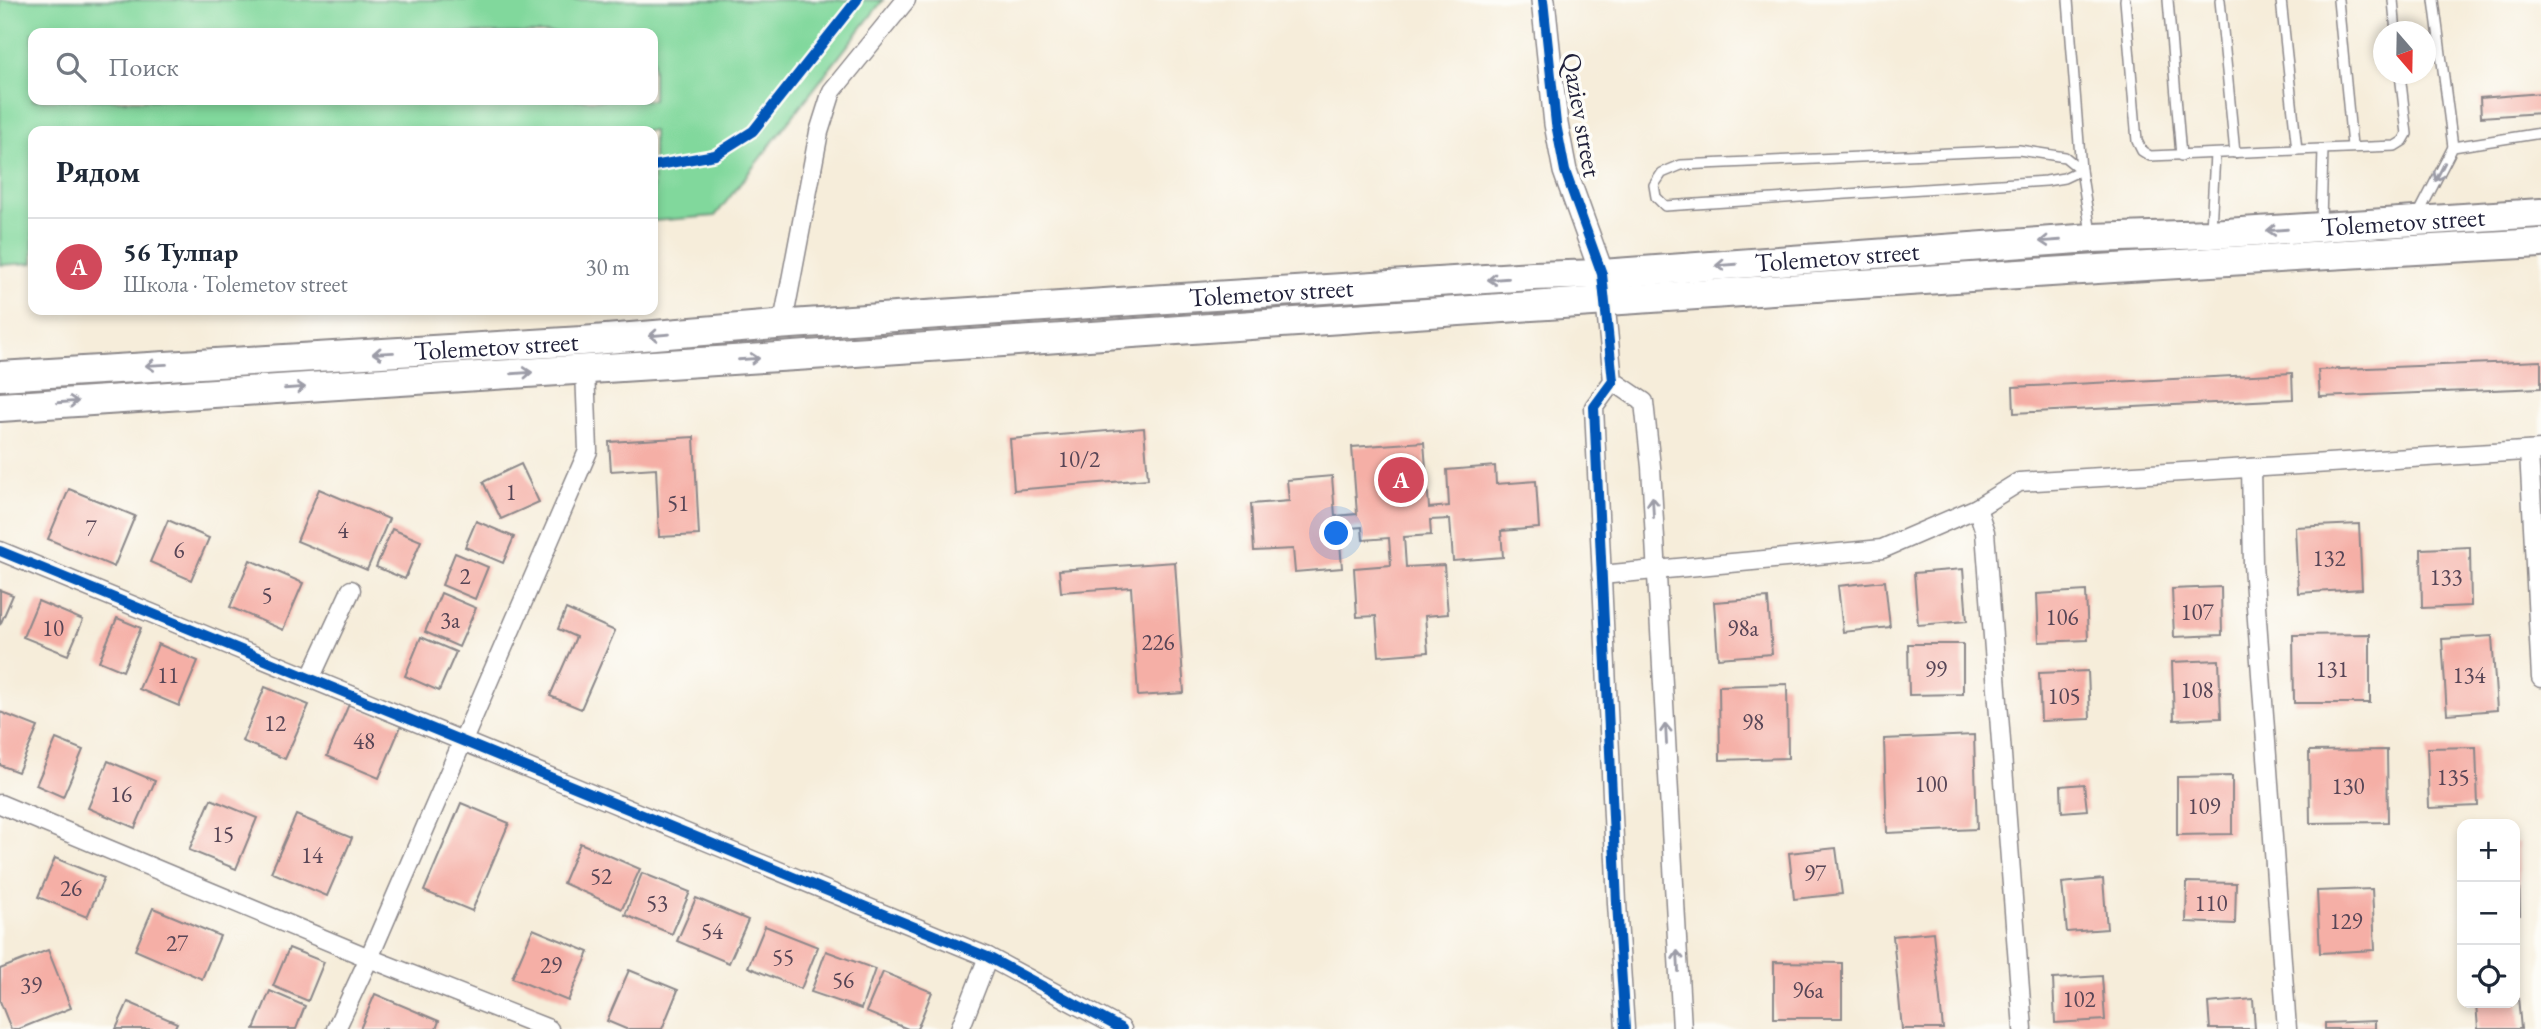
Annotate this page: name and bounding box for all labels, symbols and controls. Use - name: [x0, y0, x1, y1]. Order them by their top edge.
- north arrow: [2373, 21, 2436, 84]
- search box: [28, 28, 658, 105]
- icon: search: [52, 48, 90, 86]
- text: Поиск: [108, 50, 179, 84]
- street label: Qaziev street: [1554, 50, 1610, 180]
- text: Рядом: [56, 152, 140, 191]
- one-way arrow: [2433, 161, 2447, 182]
- street label: Tolemetov street: [2320, 200, 2486, 244]
- one-way arrow: [2267, 224, 2289, 237]
- street label: Tolemetov street: [1754, 234, 1920, 280]
- text: 56 Тулпар: [123, 235, 238, 269]
- one-way arrow: [2039, 235, 2062, 248]
- text: A: [71, 252, 87, 282]
- text: 30 m: [585, 252, 630, 282]
- one-way arrow: [1715, 259, 1737, 272]
- text: Школа · Tolemetov street: [123, 269, 348, 299]
- street label: Tolemetov street: [1188, 270, 1354, 315]
- one-way arrow: [1487, 272, 1510, 285]
- street label: Tolemetov street: [413, 324, 579, 368]
- one-way arrow: [648, 329, 671, 342]
- one-way arrow: [372, 346, 395, 359]
- one-way arrow: [737, 352, 760, 365]
- one-way arrow: [145, 359, 168, 372]
- one-way arrow: [510, 367, 533, 380]
- one-way arrow: [283, 381, 306, 394]
- one-way arrow: [56, 396, 79, 409]
- house number: 10/2: [1058, 444, 1100, 474]
- pin: A: [1378, 454, 1424, 506]
- house number: 1: [505, 477, 517, 507]
- house number: 51: [667, 488, 689, 518]
- one-way arrow: [1647, 495, 1660, 518]
- house number: 7: [85, 513, 97, 543]
- house number: 4: [337, 515, 349, 545]
- your location: [1319, 516, 1353, 550]
- house number: 6: [173, 535, 185, 565]
- house number: 132: [2312, 543, 2346, 573]
- house number: 2: [459, 561, 471, 591]
- house number: 133: [2429, 562, 2463, 592]
- house number: 5: [261, 580, 273, 610]
- house number: 107: [2180, 597, 2215, 627]
- house number: 106: [2045, 602, 2079, 632]
- house number: 3а: [440, 605, 461, 635]
- house number: 10: [42, 613, 64, 643]
- house number: 98а: [1727, 613, 1759, 643]
- house number: 226: [1141, 627, 1175, 657]
- house number: 99: [1925, 654, 1947, 684]
- house number: 131: [2315, 654, 2349, 684]
- house number: 11: [157, 660, 179, 690]
- house number: 134: [2452, 660, 2487, 690]
- house number: 108: [2180, 675, 2214, 705]
- house number: 105: [2047, 681, 2081, 711]
- house number: 98: [1742, 707, 1764, 737]
- house number: 12: [264, 708, 286, 738]
- one-way arrow: [1659, 722, 1672, 745]
- house number: 48: [353, 726, 375, 756]
- house number: 135: [2436, 762, 2470, 792]
- house number: 100: [1914, 769, 1948, 799]
- house number: 130: [2331, 771, 2365, 801]
- house number: 16: [110, 779, 132, 809]
- house number: 109: [2187, 791, 2221, 821]
- house number: 15: [212, 819, 234, 849]
- map controls: [2457, 819, 2520, 1008]
- button: +: [2457, 819, 2520, 882]
- house number: 14: [301, 840, 324, 870]
- house number: 97: [1804, 858, 1827, 888]
- house number: 52: [590, 861, 612, 891]
- house number: 26: [60, 873, 82, 903]
- button: −: [2457, 882, 2520, 945]
- house number: 53: [646, 888, 668, 918]
- house number: 110: [2194, 888, 2228, 918]
- house number: 129: [2329, 906, 2363, 936]
- house number: 54: [701, 916, 724, 946]
- house number: 27: [166, 928, 189, 958]
- house number: 55: [772, 942, 794, 972]
- button: locate: [2457, 945, 2520, 1008]
- house number: 29: [540, 950, 562, 980]
- one-way arrow: [1671, 950, 1684, 973]
- house number: 56: [832, 965, 854, 995]
- house number: 39: [20, 970, 42, 1000]
- house number: 96а: [1792, 975, 1824, 1005]
- house number: 102: [2062, 984, 2096, 1014]

